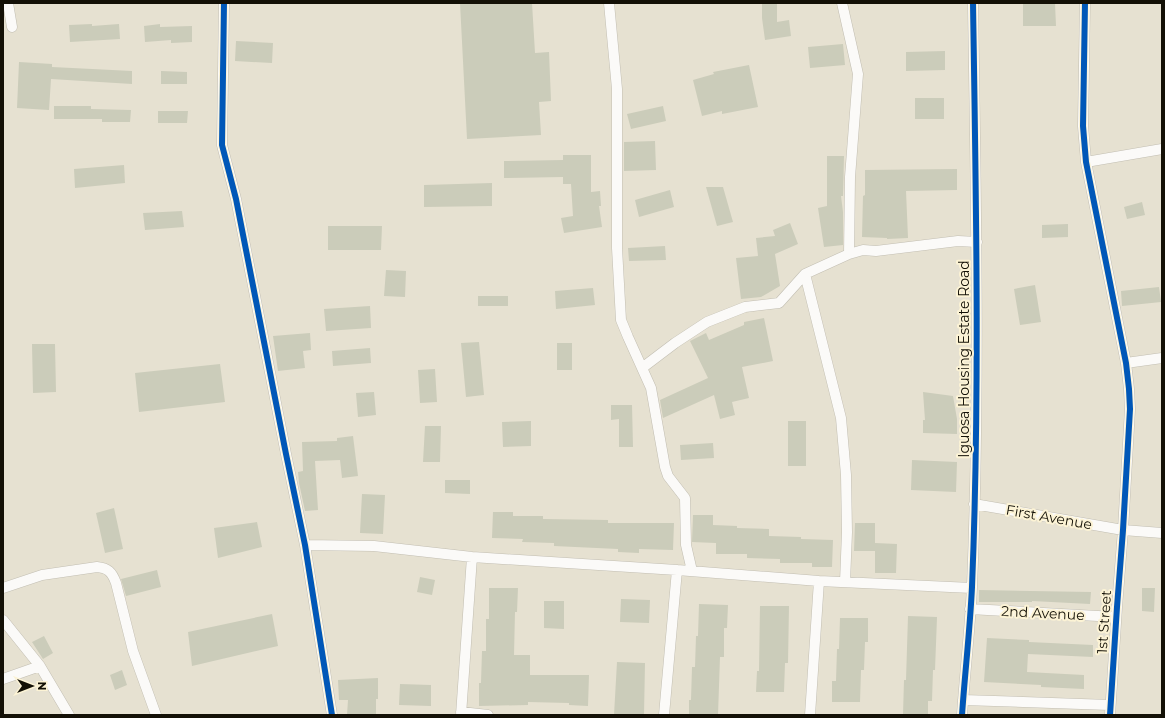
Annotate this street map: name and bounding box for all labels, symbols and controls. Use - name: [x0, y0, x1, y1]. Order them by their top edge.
- street label: Iguosa Housing Estate Road: [955, 260, 973, 458]
- street label: First Avenue: [1004, 501, 1094, 533]
- street label: 1st Street: [1093, 589, 1115, 654]
- street label: 2nd Avenue: [1001, 602, 1085, 624]
- north arrow: [12, 666, 52, 706]
- text: N: [35, 682, 49, 690]

